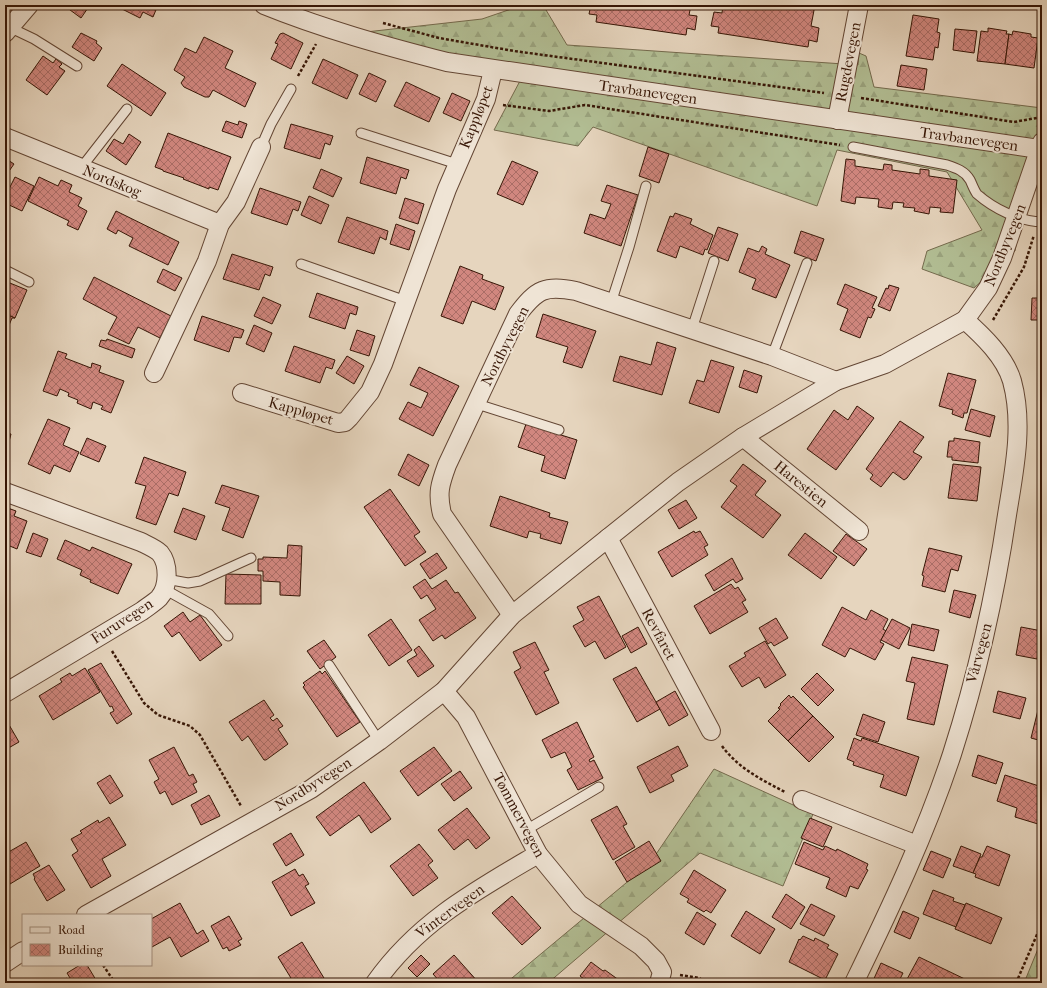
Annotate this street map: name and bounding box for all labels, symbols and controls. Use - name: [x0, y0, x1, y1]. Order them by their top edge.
- street label: Rugdevegen: [831, 20, 865, 104]
- street label: Travbanevegen: [598, 76, 699, 108]
- street label: Kappløpet: [455, 82, 497, 151]
- street label: Travbanevegen: [919, 123, 1020, 155]
- street label: Nordskog: [80, 161, 145, 201]
- street label: Nordbyvegen: [980, 201, 1030, 289]
- street label: Nordbyvegen: [477, 303, 533, 389]
- street label: Kappløpet: [266, 393, 336, 429]
- street label: Harestien: [771, 457, 832, 511]
- street label: Furuvegen: [88, 594, 157, 648]
- street label: Revfaret: [638, 605, 680, 664]
- street label: Vårvegen: [962, 621, 996, 686]
- street label: Nordbyvegen: [271, 753, 355, 815]
- street label: Tømmervegen: [489, 769, 549, 861]
- street label: Vintervegen: [411, 880, 488, 943]
- legend: [22, 914, 152, 966]
- text: Road: [58, 923, 85, 937]
- text: Building: [58, 943, 103, 957]

